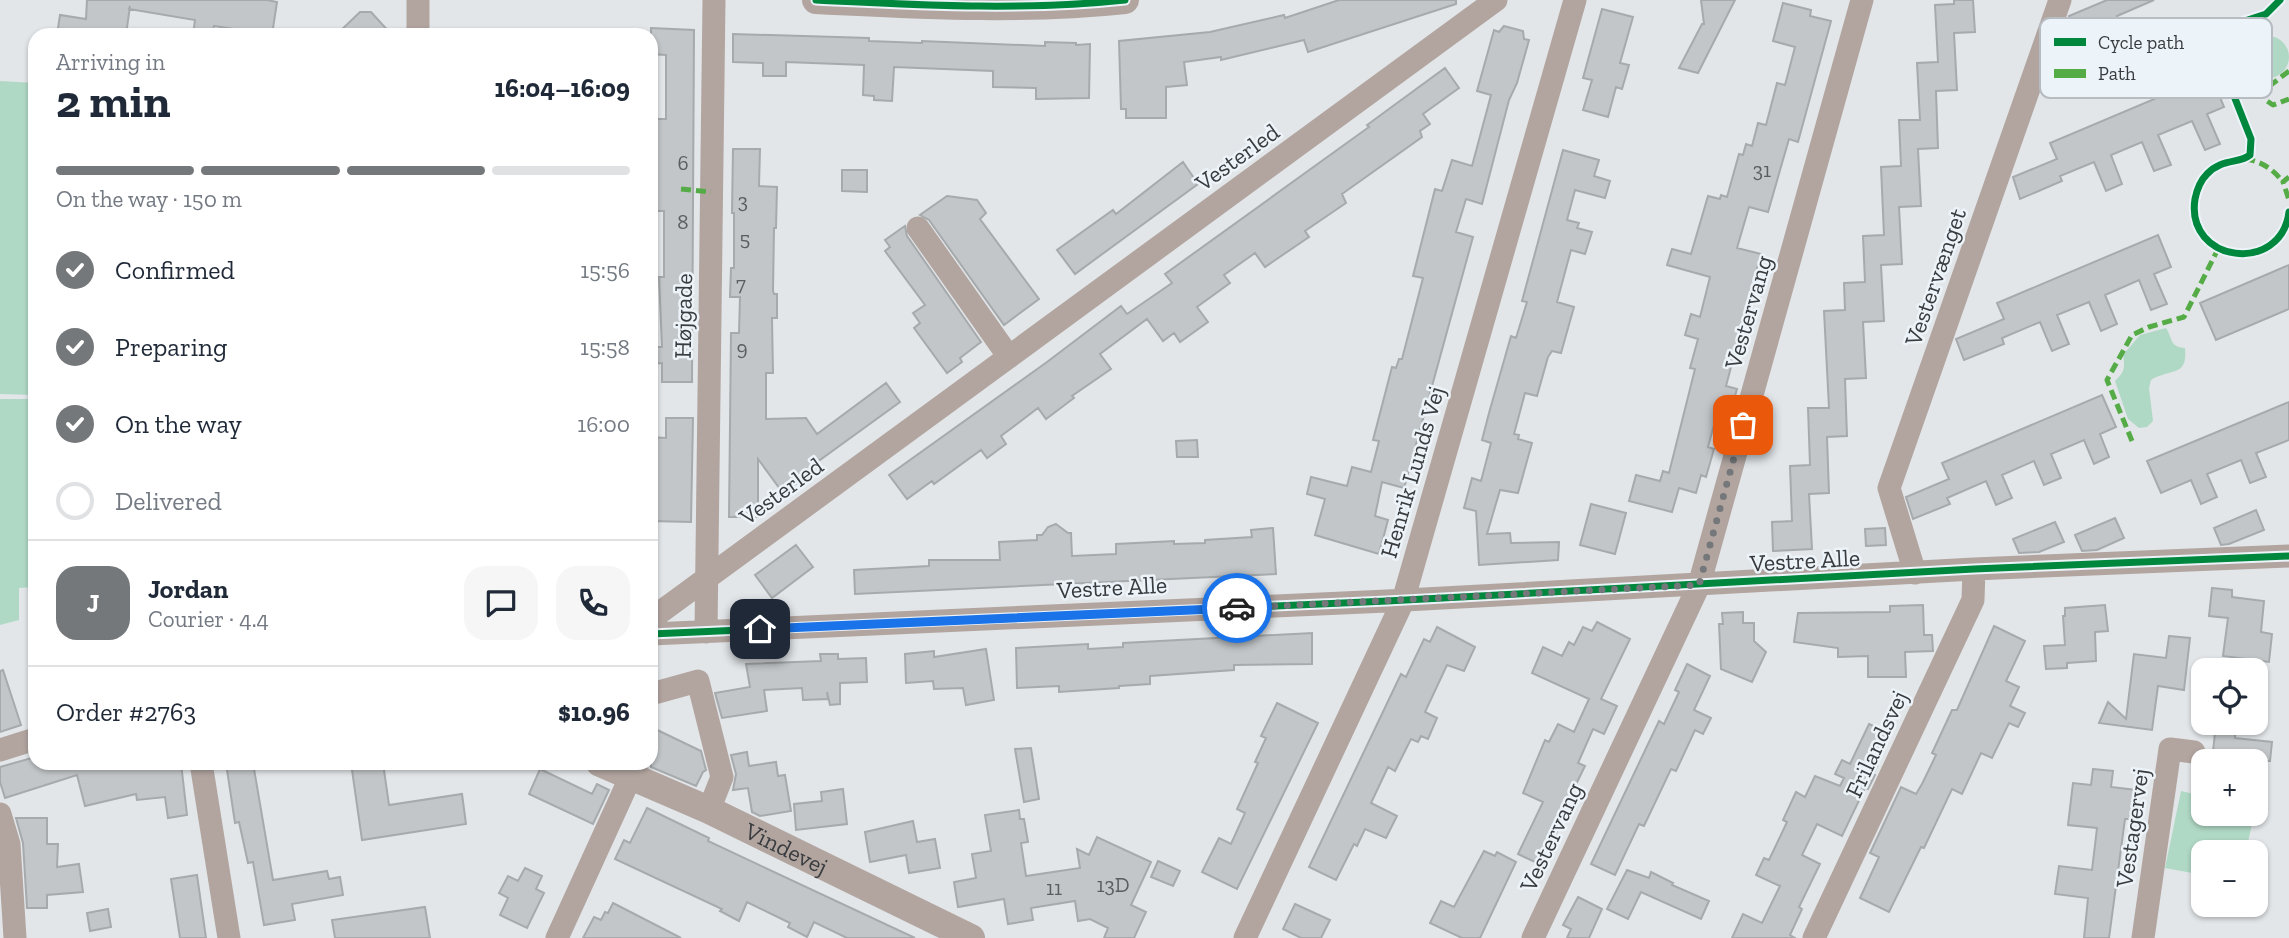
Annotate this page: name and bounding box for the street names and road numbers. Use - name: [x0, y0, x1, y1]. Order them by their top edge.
- street label: Vesterled: [1189, 117, 1285, 198]
- street label: Vestervænget: [1898, 204, 1972, 351]
- street label: Vestervang: [1718, 252, 1778, 373]
- street label: Højgade: [668, 273, 698, 359]
- street label: Henrik Lunds Vej: [1374, 383, 1450, 561]
- street label: Vesterled: [733, 451, 829, 532]
- street label: Vestre Alle: [1748, 543, 1861, 577]
- street label: Vestre Alle: [1055, 570, 1168, 604]
- street label: Frilandsvej: [1839, 686, 1913, 802]
- street label: Vestagervej: [2109, 767, 2155, 890]
- street label: Vestervang: [1513, 778, 1589, 897]
- street label: Vindevej: [739, 815, 833, 880]

